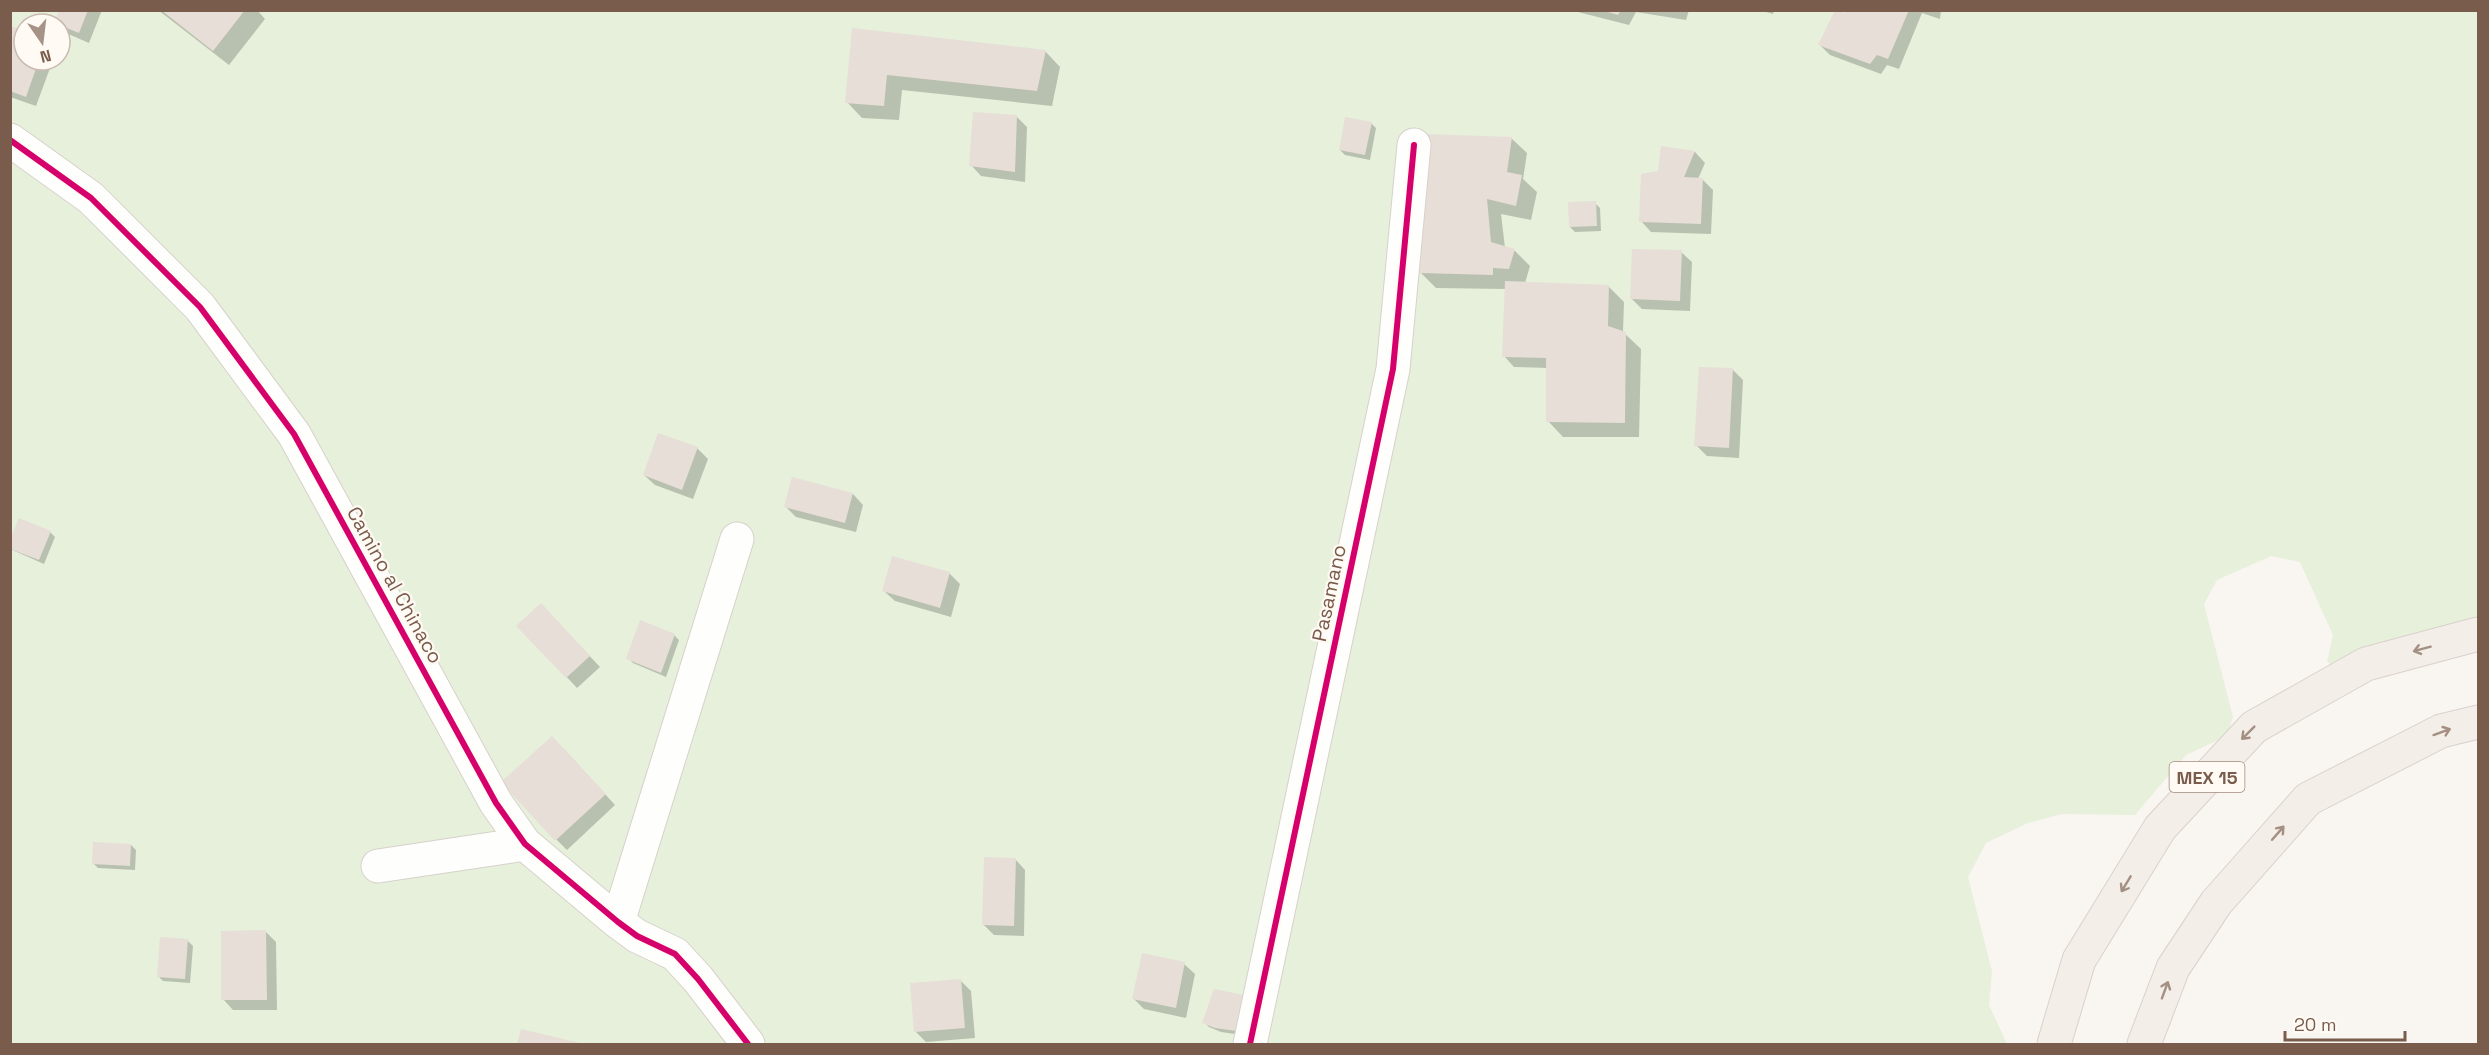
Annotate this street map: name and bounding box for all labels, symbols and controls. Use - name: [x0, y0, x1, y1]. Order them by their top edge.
- north arrow: [12, 12, 72, 72]
- text: N: [38, 45, 53, 68]
- street label: Camino al Chinaco: [341, 502, 449, 668]
- street label: Pasamano: [1306, 542, 1352, 644]
- one-way arrow: [2413, 644, 2432, 655]
- one-way arrow: [2241, 726, 2256, 741]
- one-way arrow: [2432, 726, 2451, 737]
- road number: MEX 15: [2170, 762, 2244, 792]
- one-way arrow: [2271, 826, 2285, 841]
- one-way arrow: [2119, 875, 2131, 892]
- one-way arrow: [2160, 981, 2171, 1000]
- scale bar: [2285, 1004, 2405, 1042]
- text: 20 m: [2294, 1013, 2337, 1036]

